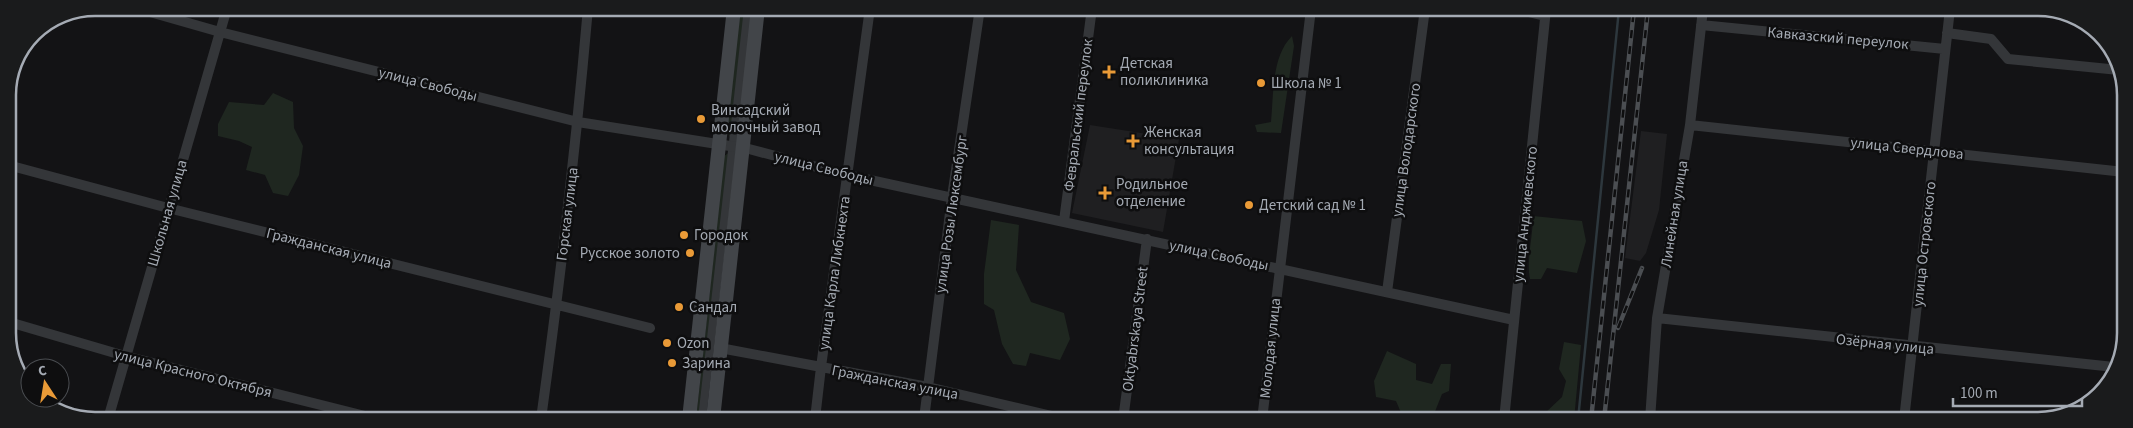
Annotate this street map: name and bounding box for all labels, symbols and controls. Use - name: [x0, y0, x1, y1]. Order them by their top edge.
- street label: Кавказский переулок: [1766, 22, 1910, 55]
- street label: Февральский переулок: [1059, 37, 1098, 192]
- place label: Детская поликлиника: [1120, 53, 1208, 91]
- street label: улица Свободы: [376, 62, 479, 107]
- marker: Детская поликлиника: [1102, 65, 1116, 79]
- place label: Школа № 1: [1271, 73, 1342, 94]
- marker: Школа № 1: [1255, 77, 1267, 89]
- street label: улица Володарского: [1387, 82, 1426, 218]
- place label: Винсадский молочный завод: [711, 100, 821, 138]
- marker: Винсадский молочный завод: [695, 113, 707, 125]
- place label: Женская консультация: [1144, 122, 1235, 160]
- street label: улица Свердлова: [1849, 132, 1965, 165]
- street label: улица Розы Люксембург: [930, 134, 973, 294]
- marker: Женская консультация: [1126, 134, 1140, 148]
- street label: улица Анджиевского: [1508, 145, 1543, 283]
- street label: улица Свободы: [772, 146, 875, 191]
- street label: Школьная улица: [142, 157, 193, 269]
- street label: Линейная улица: [1656, 159, 1693, 269]
- street label: Горская улица: [551, 166, 584, 262]
- place label: Родильное отделение: [1116, 174, 1188, 212]
- street label: улица Островского: [1907, 180, 1942, 308]
- marker: Родильное отделение: [1098, 186, 1112, 200]
- street label: улица Карла Либкнехта: [813, 195, 856, 351]
- place label: Детский сад № 1: [1259, 195, 1366, 216]
- marker: Детский сад № 1: [1243, 199, 1255, 211]
- street label: Гражданская улица: [264, 223, 394, 274]
- place label: Городок: [694, 225, 749, 246]
- marker: Городок: [678, 229, 690, 241]
- street label: улица Свободы: [1167, 235, 1270, 276]
- place label: Русское золото: [580, 243, 680, 264]
- marker: Русское золото: [684, 247, 696, 259]
- street label: Oktyabrskaya Street: [1117, 265, 1154, 393]
- place label: Сандал: [689, 297, 737, 318]
- street label: Молодая улица: [1255, 297, 1286, 399]
- marker: Сандал: [673, 301, 685, 313]
- street label: Озёрная улица: [1835, 329, 1935, 360]
- place label: Ozon: [677, 333, 709, 354]
- marker: Ozon: [661, 337, 673, 349]
- street label: улица Красного Октября: [112, 344, 274, 403]
- place label: Зарина: [682, 353, 731, 374]
- marker: Зарина: [666, 357, 678, 369]
- north arrow: [20, 358, 70, 408]
- street label: Гражданская улица: [830, 360, 960, 405]
- text: С: [36, 361, 49, 382]
- scale bar: [1953, 376, 2082, 408]
- text: 100 m: [1960, 383, 1998, 404]

